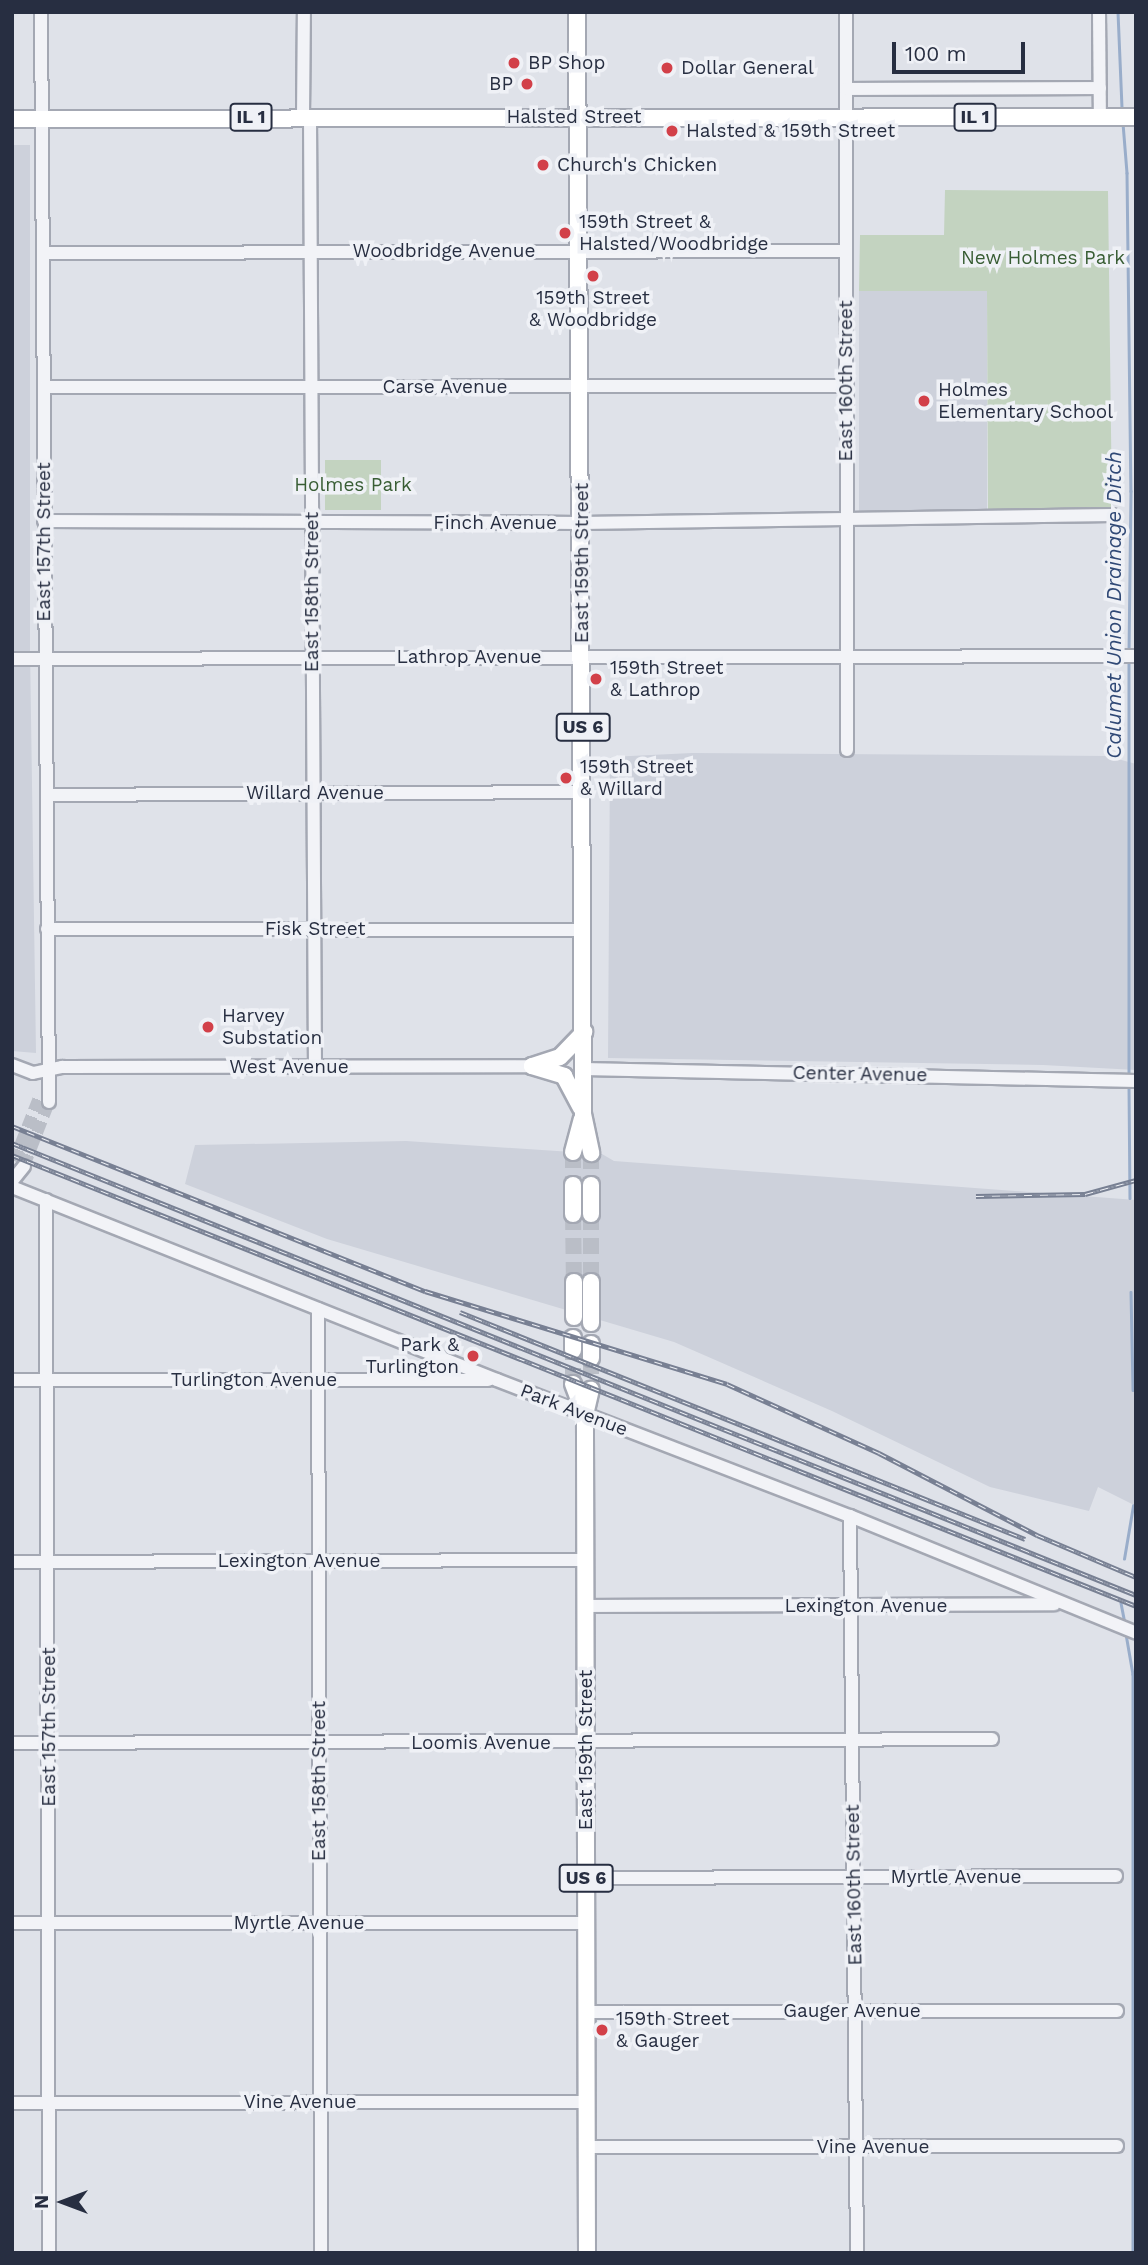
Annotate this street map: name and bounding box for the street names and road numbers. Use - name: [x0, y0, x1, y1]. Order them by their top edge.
- road number: IL 1: [228, 103, 274, 132]
- road number: IL 1: [952, 103, 998, 132]
- street label: Halsted Street: [507, 106, 641, 128]
- street label: Woodbridge Avenue: [352, 240, 536, 262]
- street label: East 160th Street: [835, 300, 857, 462]
- street label: Carse Avenue: [382, 376, 508, 398]
- street label: East 157th Street: [33, 462, 55, 622]
- street label: East 159th Street: [571, 483, 593, 643]
- street label: East 158th Street: [301, 512, 323, 672]
- street label: Finch Avenue: [433, 512, 557, 534]
- street label: Lathrop Avenue: [396, 646, 542, 668]
- road number: US 6: [555, 712, 611, 742]
- street label: Willard Avenue: [246, 782, 384, 804]
- street label: Fisk Street: [264, 918, 366, 940]
- street label: West Avenue: [229, 1056, 349, 1078]
- street label: Center Avenue: [792, 1061, 928, 1087]
- street label: Turlington Avenue: [170, 1369, 338, 1391]
- street label: Park Avenue: [516, 1379, 632, 1441]
- street label: Lexington Avenue: [217, 1550, 381, 1572]
- street label: Lexington Avenue: [784, 1595, 948, 1617]
- street label: East 157th Street: [38, 1647, 60, 1807]
- street label: East 159th Street: [575, 1670, 597, 1830]
- street label: East 158th Street: [308, 1701, 330, 1861]
- street label: Loomis Avenue: [411, 1732, 551, 1754]
- street label: East 160th Street: [841, 1804, 867, 1966]
- road number: US 6: [558, 1864, 614, 1892]
- street label: Myrtle Avenue: [890, 1866, 1022, 1888]
- street label: Myrtle Avenue: [233, 1912, 365, 1934]
- street label: Gauger Avenue: [783, 2000, 921, 2022]
- street label: Vine Avenue: [243, 2091, 357, 2113]
- street label: Vine Avenue: [816, 2136, 930, 2158]

